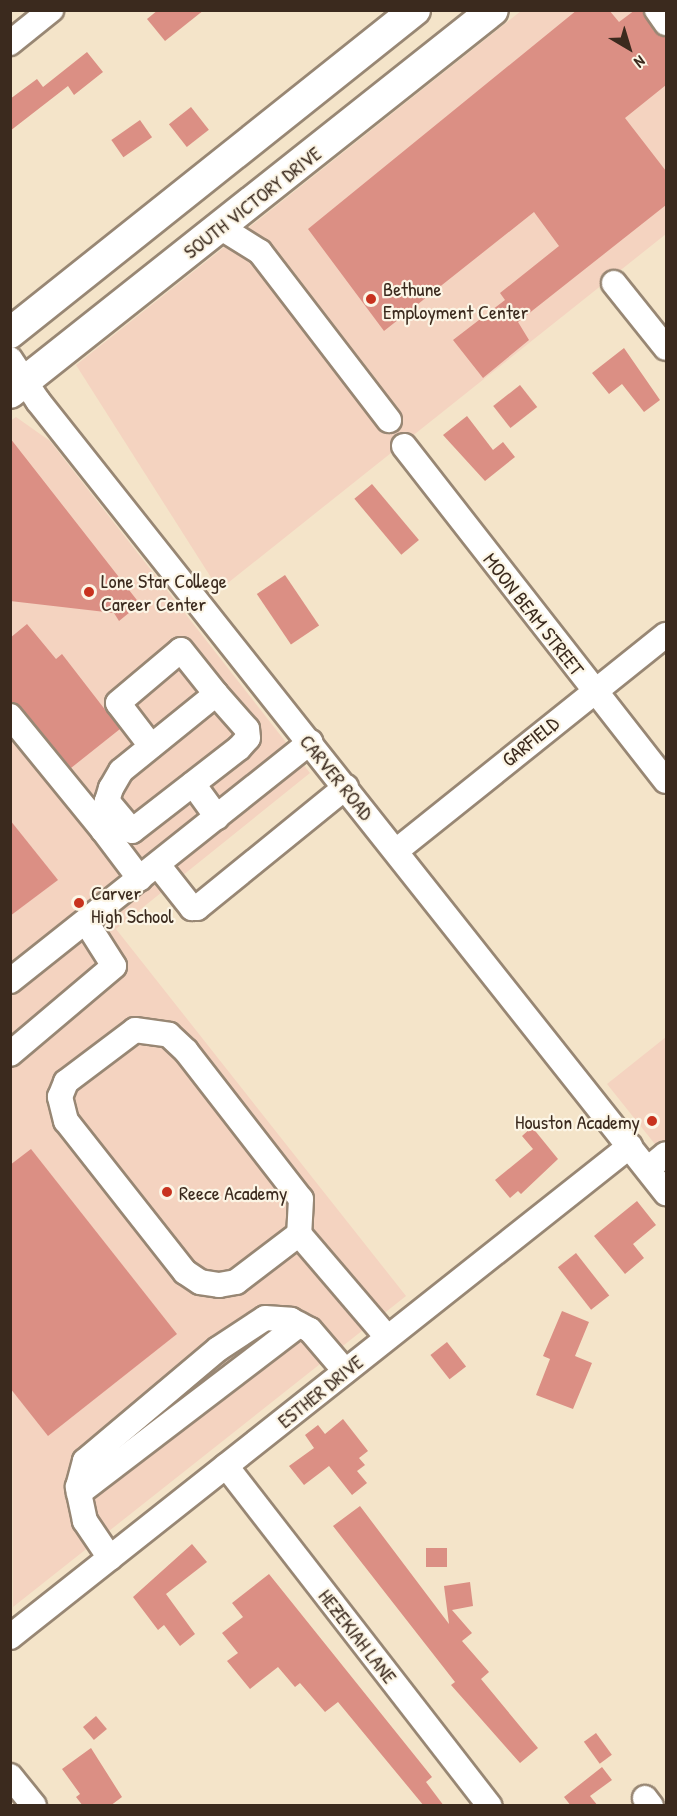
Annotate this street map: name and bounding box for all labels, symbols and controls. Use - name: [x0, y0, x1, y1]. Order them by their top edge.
- north arrow: [599, 18, 659, 78]
- text: N: [630, 51, 650, 73]
- street label: SOUTH VICTORY DRIVE: [178, 141, 326, 263]
- place label: Bethune Employment Center: [383, 276, 528, 323]
- marker: Bethune Employment Center: [364, 292, 378, 306]
- street label: MOON BEAM STREET: [479, 548, 589, 680]
- place label: Lone Star College Career Center: [101, 568, 227, 615]
- marker: Lone Star College Career Center: [82, 585, 96, 599]
- street label: GARFIELD: [497, 711, 563, 771]
- street label: CARVER ROAD: [295, 729, 379, 825]
- place label: Carver High School: [91, 880, 174, 927]
- marker: Carver High School: [72, 896, 86, 910]
- place label: Houston Academy: [515, 1109, 640, 1133]
- marker: Houston Academy: [645, 1114, 659, 1128]
- place label: Reece Academy: [179, 1180, 287, 1204]
- marker: Reece Academy: [160, 1185, 174, 1199]
- street label: ESTHER DRIVE: [273, 1349, 367, 1433]
- street label: HEZEKIAH LANE: [314, 1584, 402, 1688]

